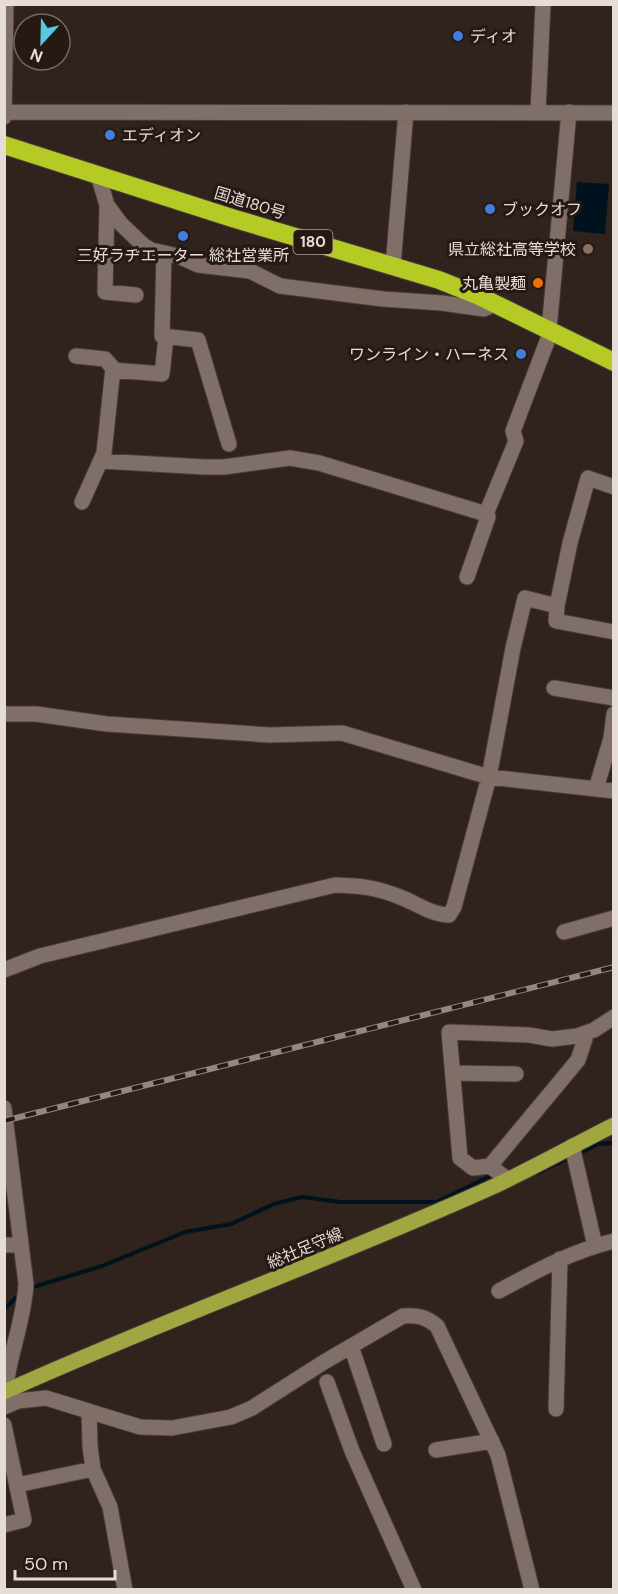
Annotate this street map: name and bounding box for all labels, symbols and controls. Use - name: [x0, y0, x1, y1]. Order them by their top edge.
- north arrow: [12, 12, 72, 72]
- place label: ディオ: [470, 26, 517, 47]
- marker: ディオ: [451, 29, 465, 43]
- text: N: [27, 44, 46, 67]
- place label: エディオン: [122, 125, 201, 146]
- marker: エディオン: [103, 128, 117, 142]
- street label: 国道180号: [212, 182, 288, 224]
- place label: ブックオフ: [502, 199, 582, 220]
- marker: ブックオフ: [483, 202, 497, 216]
- marker: 三好ラヂエーター 総社営業所: [176, 229, 190, 243]
- road number: 180: [294, 230, 332, 254]
- place label: 県立総社高等学校: [448, 239, 576, 260]
- marker: 県立総社高等学校: [581, 242, 595, 256]
- place label: 三好ラヂエーター 総社営業所: [77, 245, 289, 266]
- place label: 丸亀製麺: [462, 273, 526, 294]
- marker: 丸亀製麺: [531, 276, 545, 290]
- place label: ワンライン・ハーネス: [349, 344, 509, 365]
- marker: ワンライン・ハーネス: [514, 347, 528, 361]
- street label: 総社足守線: [264, 1223, 346, 1273]
- scale bar: [15, 1543, 116, 1581]
- text: 50 m: [24, 1552, 68, 1576]

